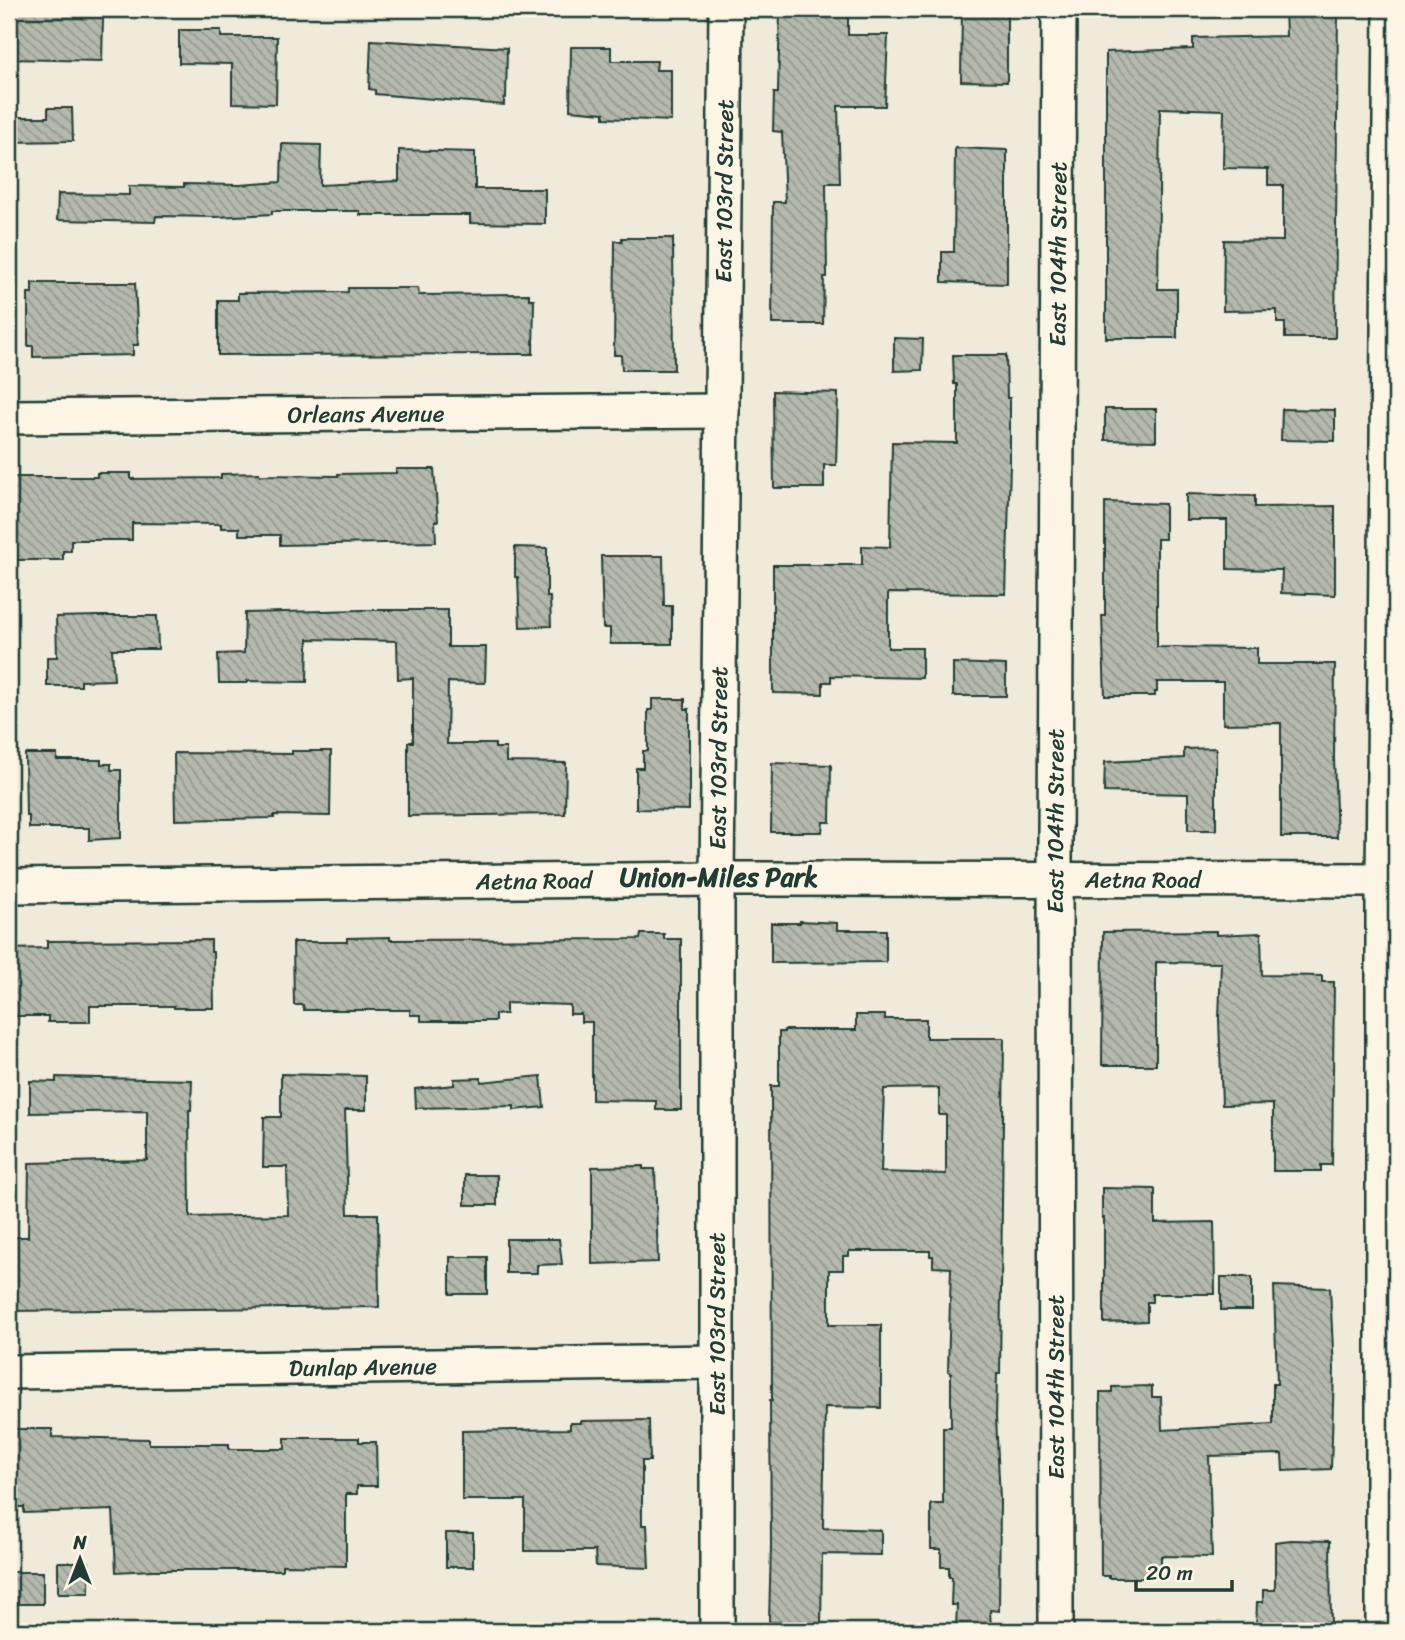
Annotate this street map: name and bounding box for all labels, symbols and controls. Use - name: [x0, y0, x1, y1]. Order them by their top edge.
- street label: East 103rd Street: [703, 99, 746, 283]
- street label: East 104th Street: [1037, 162, 1079, 346]
- street label: Orleans Avenue: [287, 393, 445, 436]
- street label: East 103rd Street: [697, 666, 740, 850]
- street label: East 104th Street: [1035, 729, 1077, 913]
- district label: Union-Miles Park: [620, 854, 818, 900]
- street label: Aetna Road: [475, 860, 594, 902]
- street label: Aetna Road: [1084, 860, 1203, 901]
- street label: East 103rd Street: [697, 1232, 738, 1416]
- street label: East 104th Street: [1036, 1295, 1077, 1479]
- street label: Dunlap Avenue: [289, 1346, 438, 1389]
- north arrow: [46, 1524, 116, 1594]
- text: N: [72, 1526, 87, 1559]
- scale bar: [1136, 1549, 1232, 1593]
- text: 20 m: [1146, 1554, 1193, 1592]

